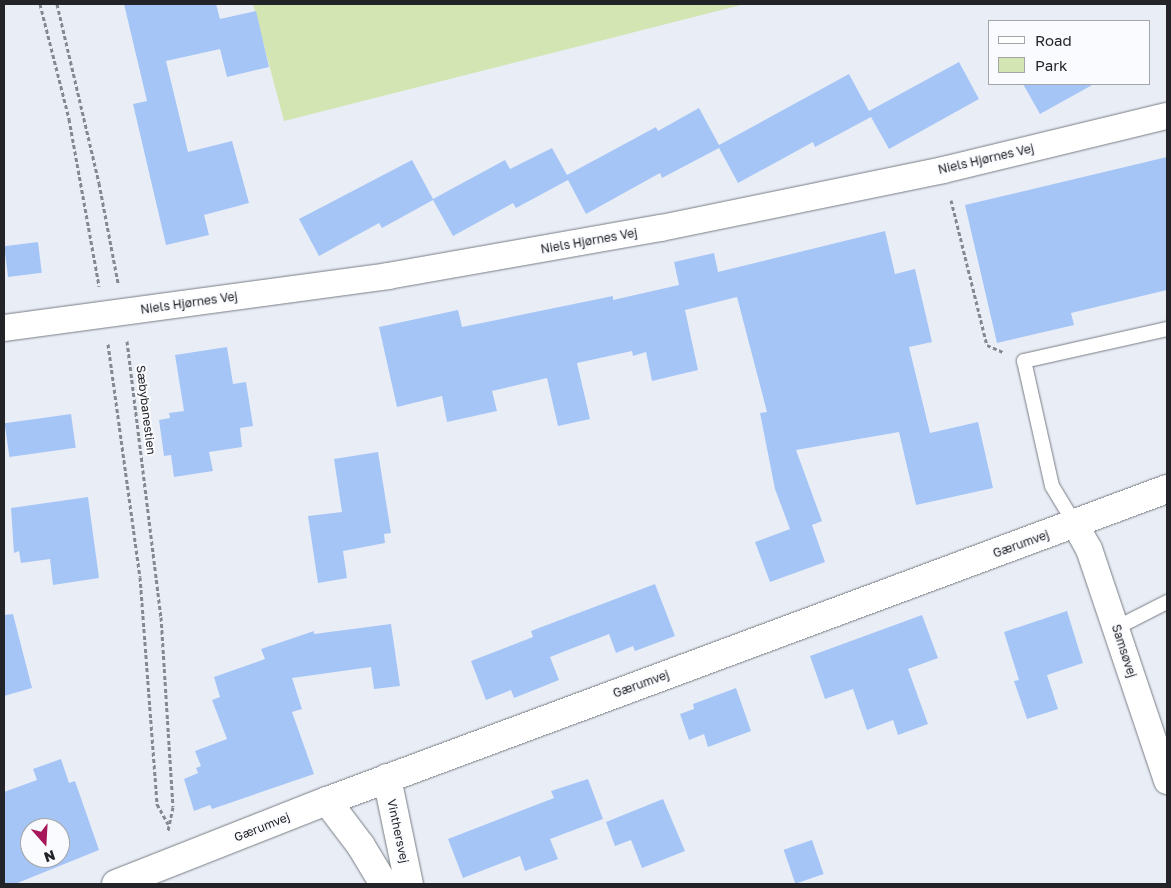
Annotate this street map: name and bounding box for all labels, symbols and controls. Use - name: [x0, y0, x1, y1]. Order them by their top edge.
- legend: [988, 20, 1151, 85]
- text: Road: [1035, 31, 1072, 49]
- text: Park: [1035, 56, 1067, 74]
- street label: Niels Hjørnes Vej: [937, 141, 1035, 177]
- street label: Niels Hjørnes Vej: [540, 225, 638, 257]
- street label: Niels Hjørnes Vej: [140, 289, 238, 317]
- street label: Sæbybanestien: [133, 364, 159, 456]
- street label: Gærumvej: [991, 527, 1051, 561]
- street label: Samsøvej: [1109, 623, 1139, 679]
- street label: Gærumvej: [611, 667, 671, 701]
- street label: Vinthersvej: [384, 798, 412, 864]
- street label: Gærumvej: [232, 809, 292, 845]
- north arrow: [20, 818, 70, 868]
- text: N: [42, 847, 58, 866]

